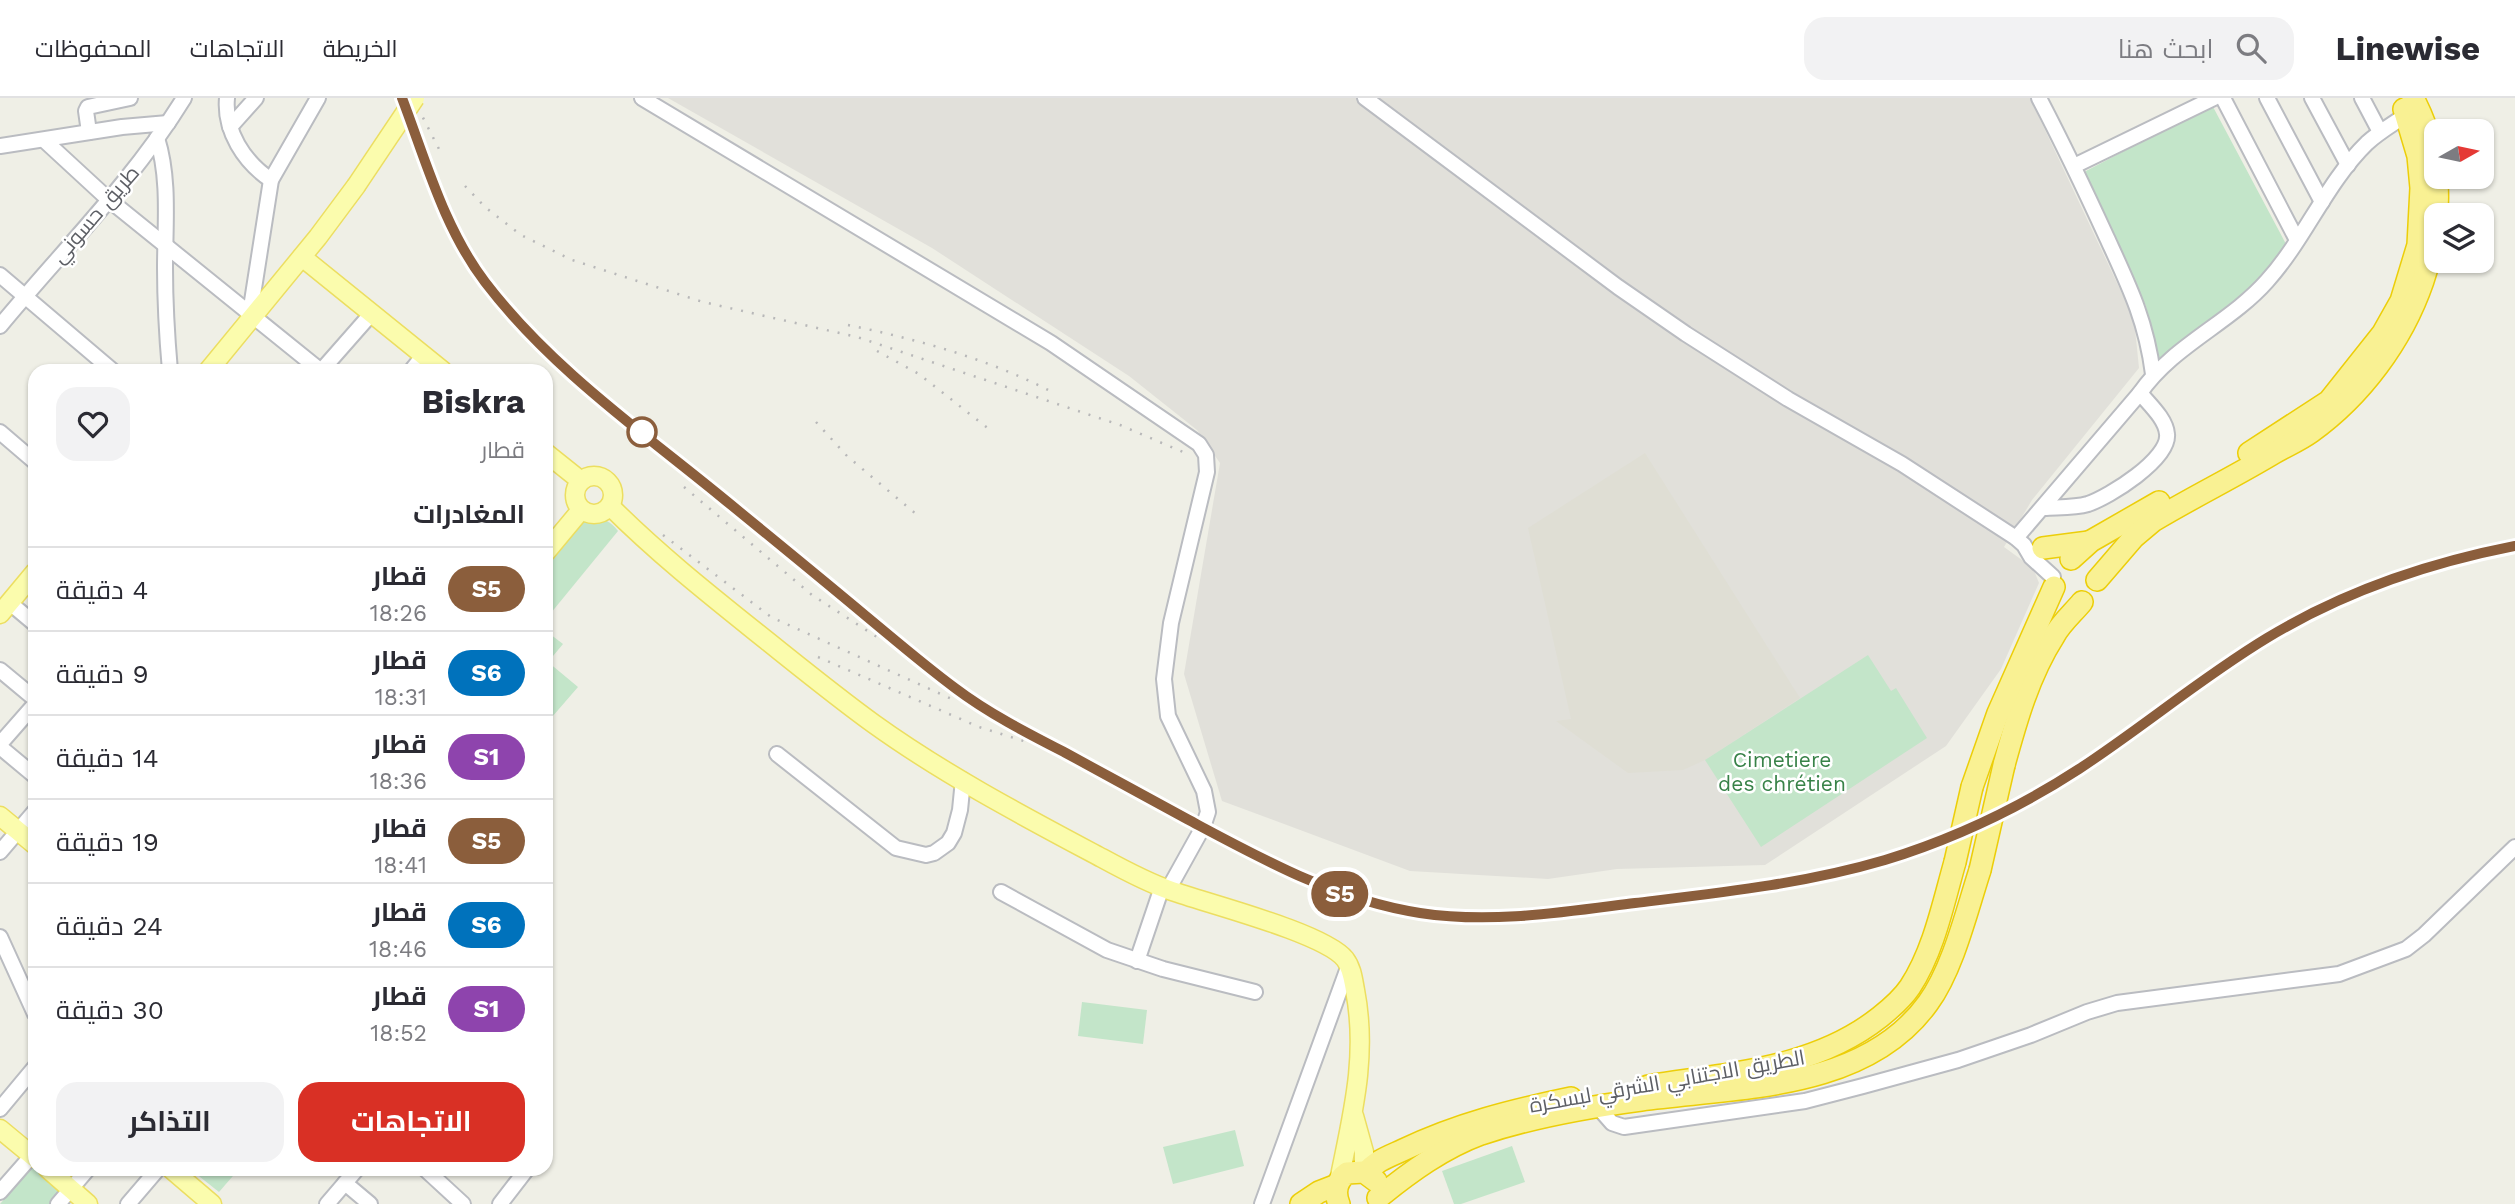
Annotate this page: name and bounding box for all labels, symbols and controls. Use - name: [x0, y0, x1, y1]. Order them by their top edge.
- search box: [1804, 17, 2294, 80]
- icon: search: [2232, 29, 2270, 67]
- text: Linewise: [2336, 29, 2480, 68]
- text: ابحث هنا: [2118, 34, 2214, 64]
- text: المحفوظات: [35, 35, 152, 63]
- text: الاتجاهات: [190, 35, 285, 63]
- text: الخريطة: [323, 35, 398, 63]
- north arrow: [2424, 119, 2494, 189]
- map controls: [2424, 119, 2494, 273]
- street label: طريق حسوني: [46, 160, 147, 271]
- button: layers: [2424, 203, 2494, 273]
- text: Biskra: [422, 382, 525, 421]
- button: heart: [56, 387, 130, 461]
- unlabelled marker: [627, 417, 657, 447]
- text: قطار: [481, 437, 525, 464]
- text: المغادرات: [413, 499, 525, 529]
- text: قطار: [373, 561, 427, 591]
- text: 4 دقيقة: [56, 575, 148, 605]
- text: S5: [472, 575, 501, 603]
- text: 18:26: [370, 600, 427, 627]
- text: قطار: [373, 645, 427, 675]
- text: 9 دقيقة: [56, 659, 149, 689]
- text: S6: [471, 659, 502, 687]
- text: 18:31: [375, 684, 427, 711]
- text: قطار: [373, 729, 427, 759]
- text: 14 دقيقة: [56, 743, 159, 773]
- text: S1: [474, 743, 499, 771]
- park label: Cimetiere des chrétien: [1718, 747, 1846, 796]
- text: 18:36: [370, 768, 427, 795]
- text: قطار: [373, 813, 427, 843]
- text: 19 دقيقة: [56, 827, 159, 857]
- text: S5: [472, 827, 501, 855]
- text: 18:41: [374, 852, 427, 879]
- line badge: S5: [1308, 871, 1372, 917]
- text: S5: [1325, 880, 1355, 908]
- text: قطار: [373, 897, 427, 927]
- text: 24 دقيقة: [56, 911, 163, 941]
- text: S6: [471, 911, 502, 939]
- text: 18:46: [369, 936, 427, 963]
- text: قطار: [373, 981, 427, 1011]
- text: 30 دقيقة: [56, 995, 164, 1025]
- text: S1: [474, 995, 499, 1023]
- text: 18:52: [370, 1020, 427, 1047]
- street label: الطريق الاجتنابي الشرقي لبسكرة: [1527, 1044, 1807, 1122]
- button: التذاكر: [56, 1082, 284, 1162]
- button: الاتجاهات: [298, 1082, 525, 1162]

